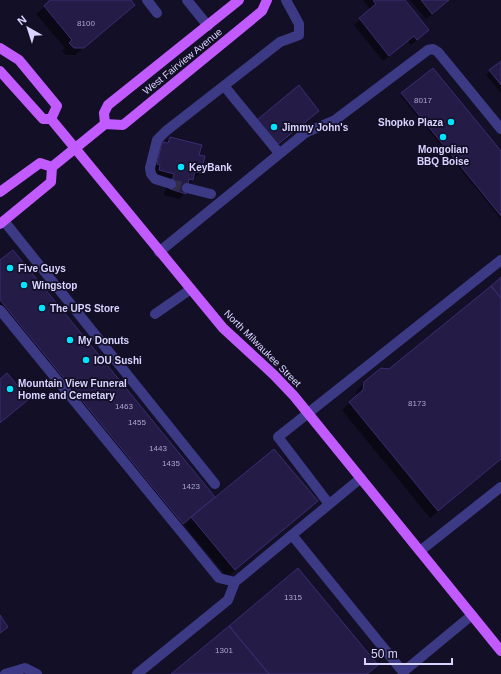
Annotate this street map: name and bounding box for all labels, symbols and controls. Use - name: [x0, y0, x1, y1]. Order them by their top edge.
- north arrow: [8, 8, 48, 48]
- text: N: [15, 13, 29, 27]
- house number: 8100: [77, 19, 95, 28]
- street label: West Fairview Avenue: [141, 26, 224, 97]
- house number: 8017: [414, 96, 432, 105]
- place label: Shopko Plaza: [378, 117, 443, 128]
- marker: Shopko Plaza: [446, 117, 456, 127]
- marker: Jimmy John's: [269, 122, 279, 132]
- place label: Jimmy John's: [282, 122, 349, 133]
- marker: Mongolian BBQ Boise: [438, 132, 448, 142]
- place label: Mongolian BBQ Boise: [417, 144, 470, 167]
- marker: KeyBank: [176, 162, 186, 172]
- place label: KeyBank: [189, 162, 232, 173]
- marker: Five Guys: [5, 263, 15, 273]
- place label: Five Guys: [18, 263, 66, 274]
- marker: Wingstop: [19, 280, 29, 290]
- place label: Wingstop: [32, 280, 77, 291]
- marker: The UPS Store: [37, 303, 47, 313]
- place label: The UPS Store: [50, 303, 120, 314]
- street label: North Milwaukee Street: [222, 308, 303, 389]
- marker: My Donuts: [65, 335, 75, 345]
- place label: My Donuts: [78, 335, 130, 346]
- marker: IOU Sushi: [81, 355, 91, 365]
- place label: IOU Sushi: [94, 355, 142, 366]
- place label: Mountain View Funeral Home and Cemetary: [18, 378, 127, 401]
- marker: Mountain View Funeral Home and Cemetary: [5, 384, 15, 394]
- house number: 8173: [408, 399, 426, 408]
- house number: 1463: [115, 402, 133, 411]
- house number: 1455: [128, 418, 146, 427]
- house number: 1443: [149, 444, 167, 453]
- house number: 1435: [162, 459, 180, 468]
- house number: 1423: [182, 482, 200, 491]
- house number: 1315: [284, 593, 302, 602]
- scale bar: [365, 640, 452, 666]
- house number: 1301: [215, 646, 233, 655]
- text: 50 m: [371, 647, 398, 661]

